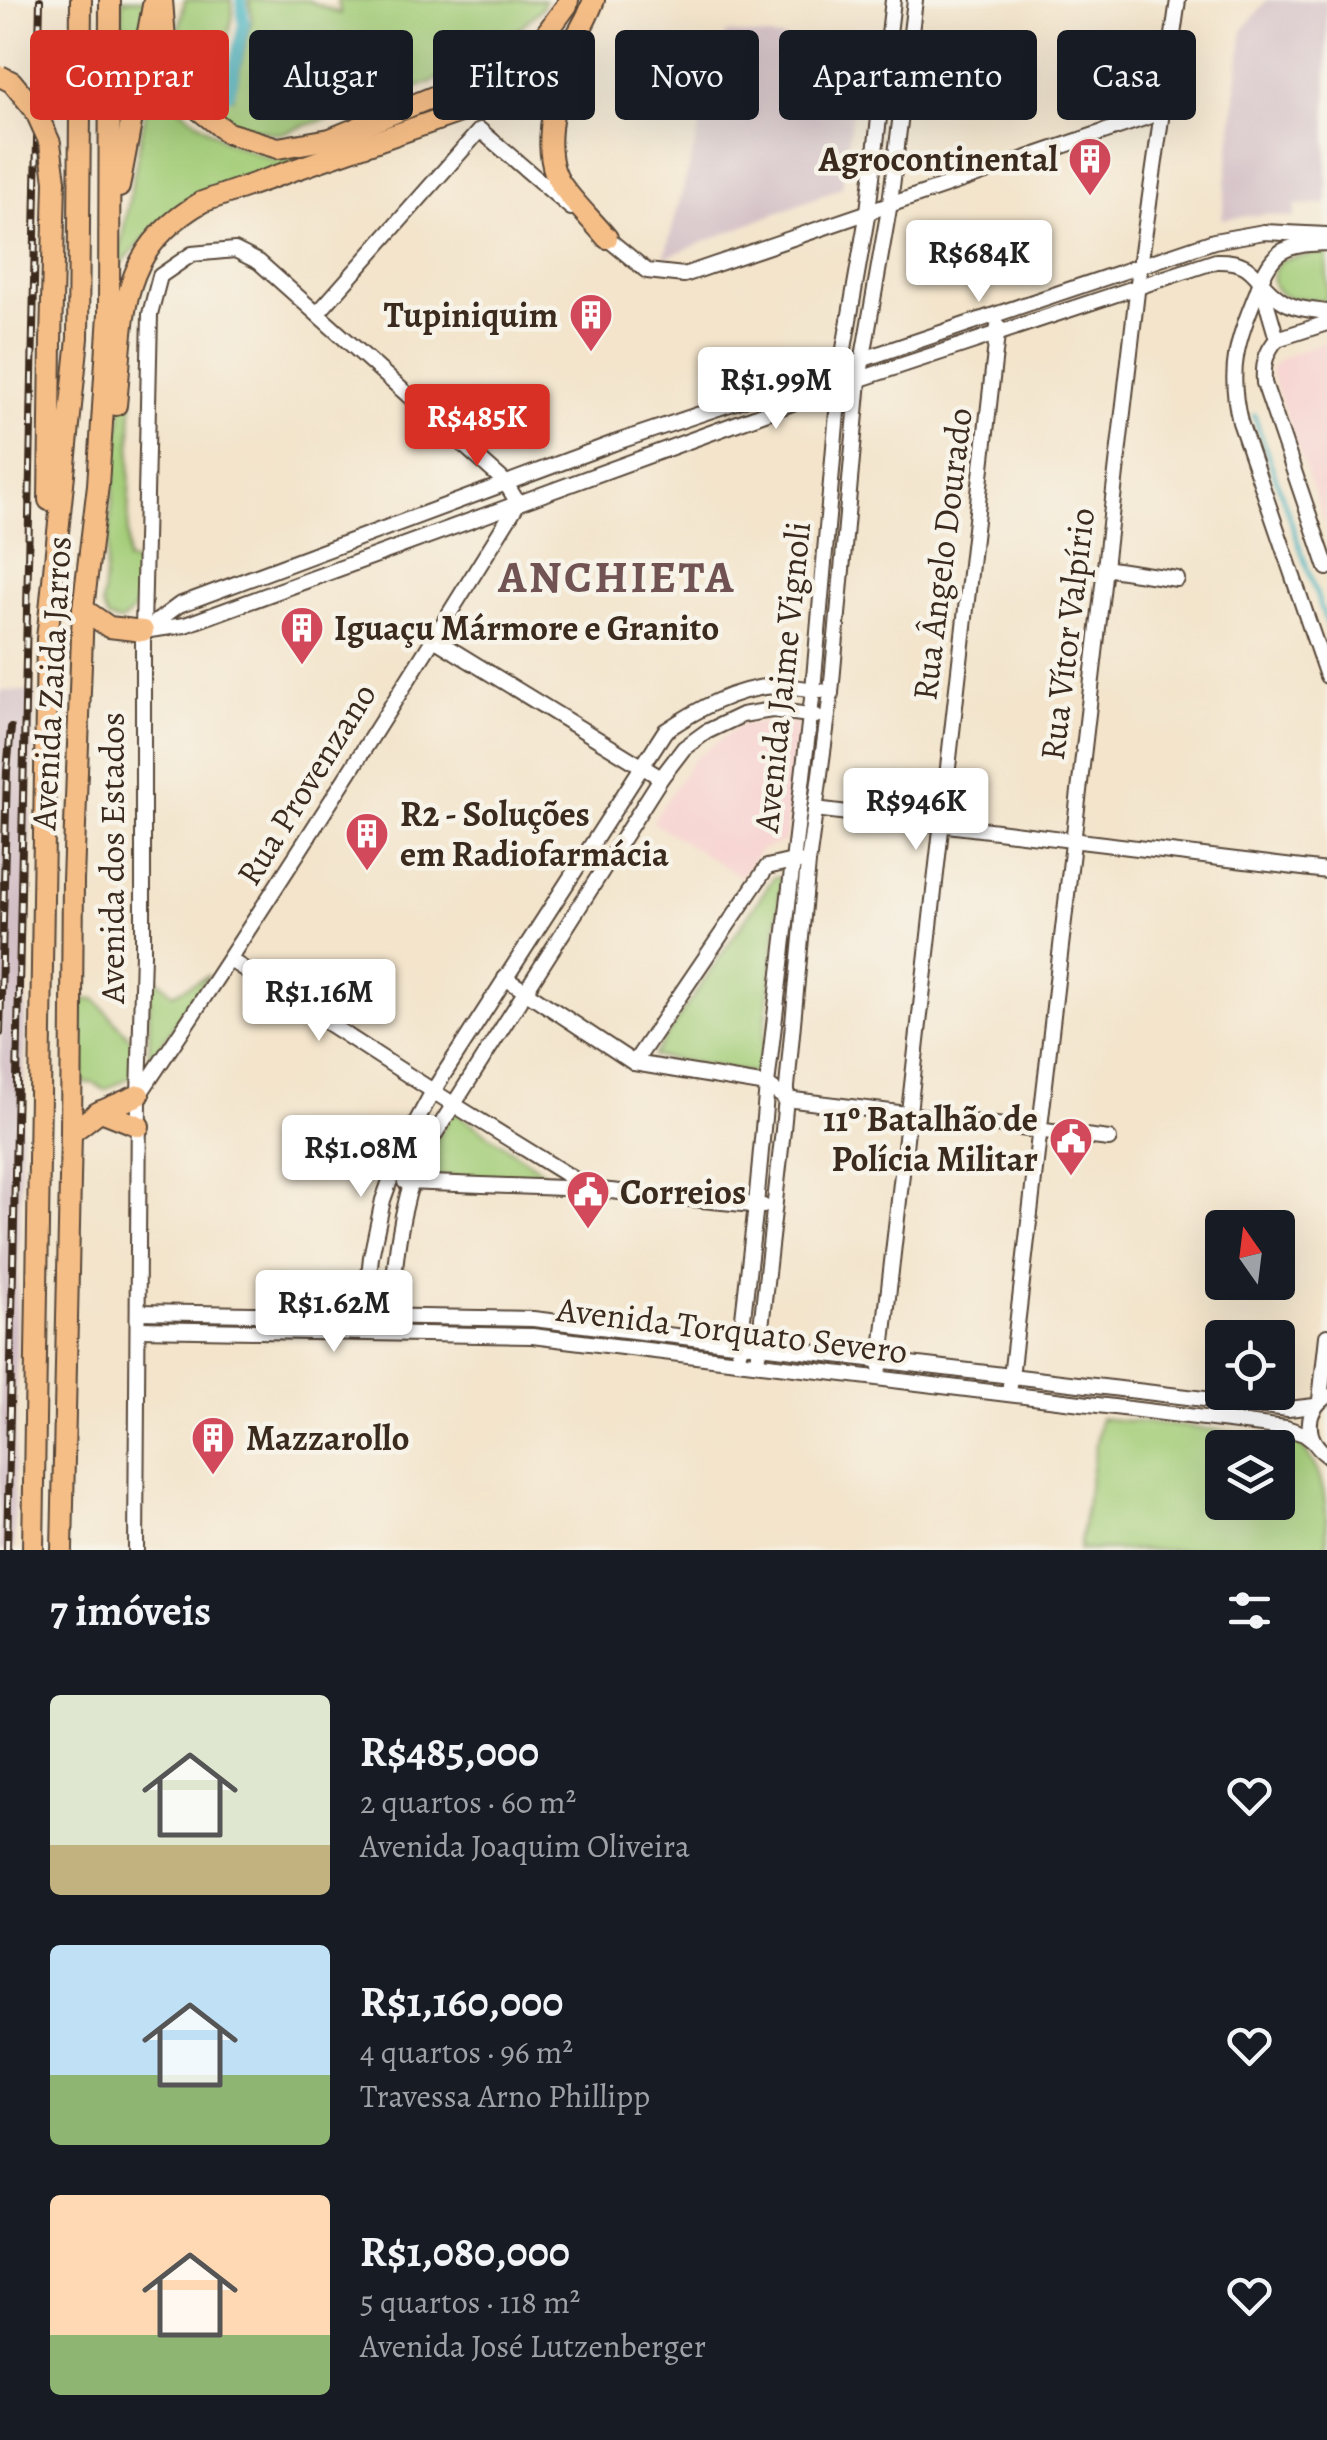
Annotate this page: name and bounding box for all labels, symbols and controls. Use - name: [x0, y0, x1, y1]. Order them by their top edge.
- chip: Comprar: [30, 30, 229, 120]
- chip: Alugar: [249, 30, 413, 120]
- chip: Filtros: [433, 30, 595, 120]
- chip: Novo: [615, 30, 759, 120]
- chip: Apartamento: [779, 30, 1037, 120]
- chip: Casa: [1057, 30, 1196, 120]
- place label: Agrocontinental: [818, 135, 1058, 183]
- building icon: Agrocontinental: [1067, 136, 1113, 197]
- pin: R$684K: [898, 220, 1060, 305]
- text: R$684K: [928, 230, 1030, 274]
- place label: Tupiniquim: [384, 291, 558, 339]
- building icon: Tupiniquim: [568, 292, 614, 353]
- pin: R$1.99M: [684, 347, 868, 432]
- text: R$1.99M: [720, 357, 832, 401]
- pin: R$485K: [396, 384, 558, 469]
- text: R$485K: [427, 394, 527, 438]
- street label: Rua Ângelo Dourado: [900, 405, 984, 703]
- street label: Rua Vítor Valpírio: [1028, 505, 1106, 763]
- street label: Avenida Jaime Vignoli: [742, 519, 822, 836]
- street label: Avenida Zaida Jarros: [19, 535, 83, 832]
- district label: ANCHIETA: [497, 546, 736, 608]
- place label: Iguaçu Mármore e Granito: [334, 604, 719, 652]
- building icon: Iguaçu Mármore e Granito: [279, 605, 325, 666]
- street label: Rua Provenzano: [225, 674, 387, 894]
- street label: Avenida dos Estados: [88, 712, 136, 1005]
- pin: R$946K: [835, 768, 997, 853]
- text: R$946K: [865, 778, 967, 822]
- place label: R2 - Soluções em Radiofarmácia: [400, 790, 669, 878]
- building icon: R2 - Soluções em Radiofarmácia: [344, 811, 390, 872]
- pin: R$1.16M: [227, 959, 411, 1044]
- text: R$1.16M: [265, 969, 374, 1013]
- place label: 11º Batalhão de Polícia Militar: [823, 1095, 1038, 1183]
- pin: R$1.08M: [269, 1115, 453, 1200]
- public building icon: 11º Batalhão de Polícia Militar: [1048, 1116, 1094, 1177]
- text: R$1.08M: [304, 1125, 418, 1169]
- place label: Correios: [620, 1168, 746, 1216]
- public building icon: Correios: [565, 1169, 611, 1230]
- north arrow: [1205, 1210, 1295, 1300]
- map controls: [1205, 1210, 1295, 1520]
- pin: R$1.62M: [242, 1270, 426, 1355]
- text: R$1.62M: [278, 1280, 391, 1324]
- street label: Avenida Torquato Severo: [553, 1285, 910, 1375]
- button: locate: [1205, 1320, 1295, 1410]
- place label: Mazzarollo: [246, 1414, 410, 1462]
- building icon: Mazzarollo: [190, 1415, 236, 1476]
- button: layers: [1205, 1430, 1295, 1520]
- text: 7 imóveis: [50, 1582, 211, 1639]
- icon: filters: [1222, 1583, 1277, 1638]
- text: R$485,000: [360, 1723, 539, 1780]
- icon: home: [130, 1735, 250, 1855]
- icon: heart: [1222, 1768, 1277, 1823]
- text: 2 quartos · 60 m²: [360, 1780, 576, 1824]
- text: Avenida Joaquim Oliveira: [360, 1824, 690, 1868]
- text: R$1,160,000: [360, 1973, 563, 2030]
- icon: home: [130, 1985, 250, 2105]
- icon: heart: [1222, 2018, 1277, 2073]
- text: 4 quartos · 96 m²: [360, 2030, 573, 2074]
- text: Travessa Arno Phillipp: [360, 2074, 650, 2118]
- text: R$1,080,000: [360, 2223, 570, 2280]
- icon: home: [130, 2235, 250, 2355]
- icon: heart: [1222, 2268, 1277, 2323]
- text: 5 quartos · 118 m²: [360, 2280, 580, 2324]
- text: Avenida José Lutzenberger: [360, 2324, 706, 2368]

